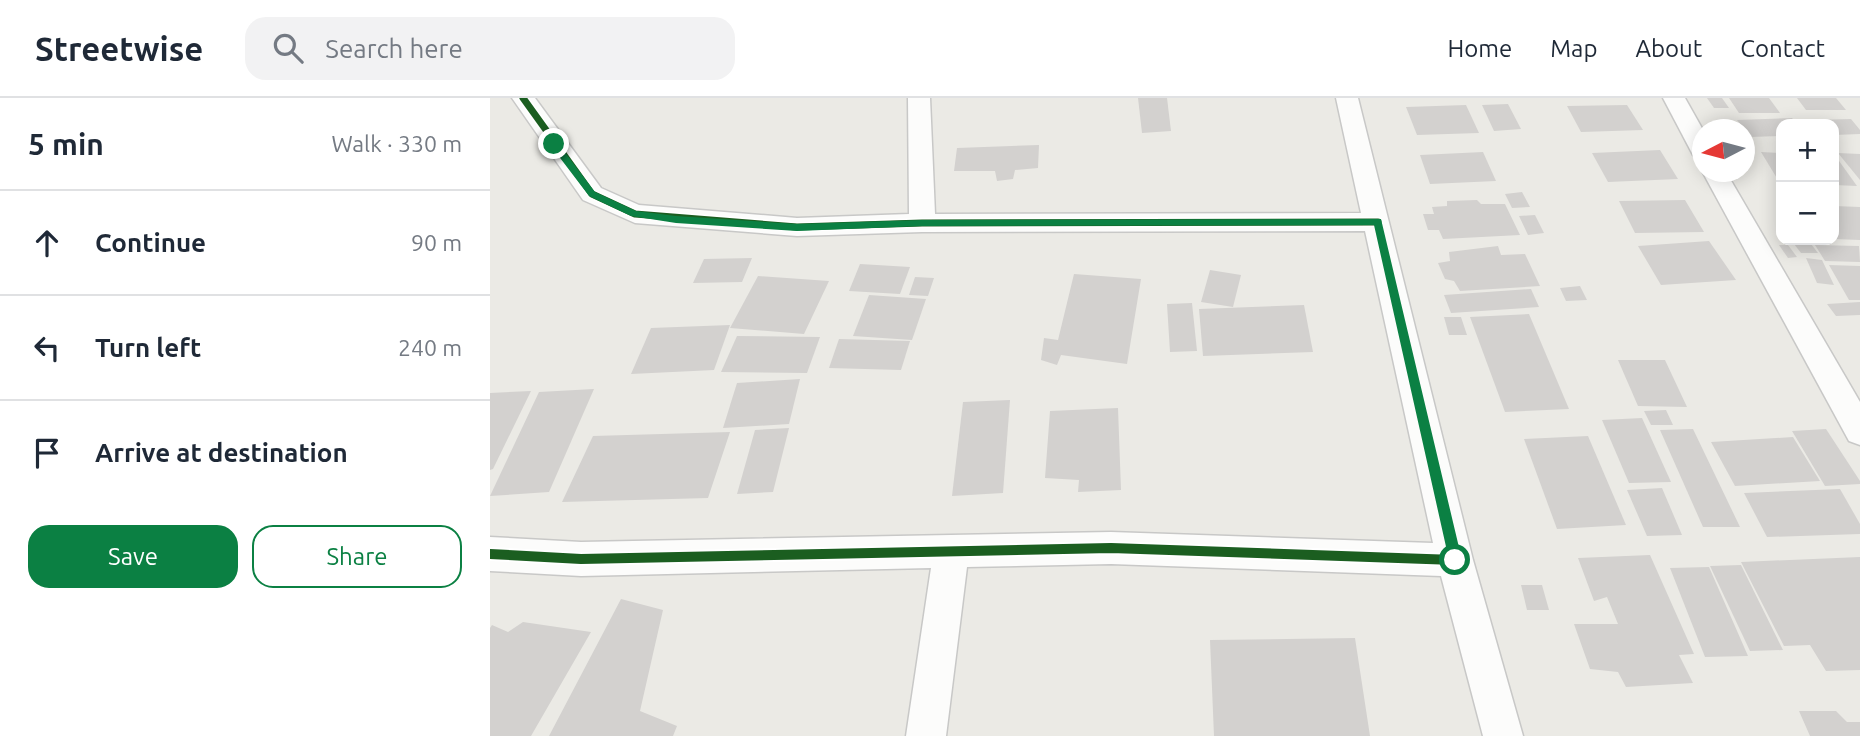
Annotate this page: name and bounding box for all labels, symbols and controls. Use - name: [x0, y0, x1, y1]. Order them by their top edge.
- search box: [245, 17, 735, 80]
- icon: search: [269, 29, 307, 67]
- text: Streetwise: [35, 30, 203, 67]
- text: Search here: [325, 34, 463, 63]
- text: Home: [1447, 35, 1512, 62]
- text: Map: [1550, 35, 1597, 62]
- text: About: [1635, 35, 1702, 62]
- text: Contact: [1740, 35, 1825, 62]
- north arrow: [1692, 119, 1755, 182]
- map controls: [1776, 119, 1839, 245]
- button: +: [1776, 119, 1839, 182]
- text: 5 min: [28, 127, 104, 161]
- route end: [538, 128, 569, 159]
- text: Walk · 330 m: [331, 131, 462, 156]
- button: −: [1776, 182, 1839, 245]
- icon: ahead: [28, 224, 66, 262]
- text: Continue: [95, 228, 206, 257]
- text: 90 m: [411, 230, 462, 255]
- icon: left: [28, 329, 66, 367]
- text: Turn left: [95, 333, 201, 362]
- text: 240 m: [398, 335, 462, 360]
- icon: arrive: [28, 434, 66, 472]
- text: Arrive at destination: [95, 438, 348, 467]
- button: Save: [28, 525, 238, 588]
- button: Share: [252, 525, 462, 588]
- route start: [1439, 544, 1470, 575]

